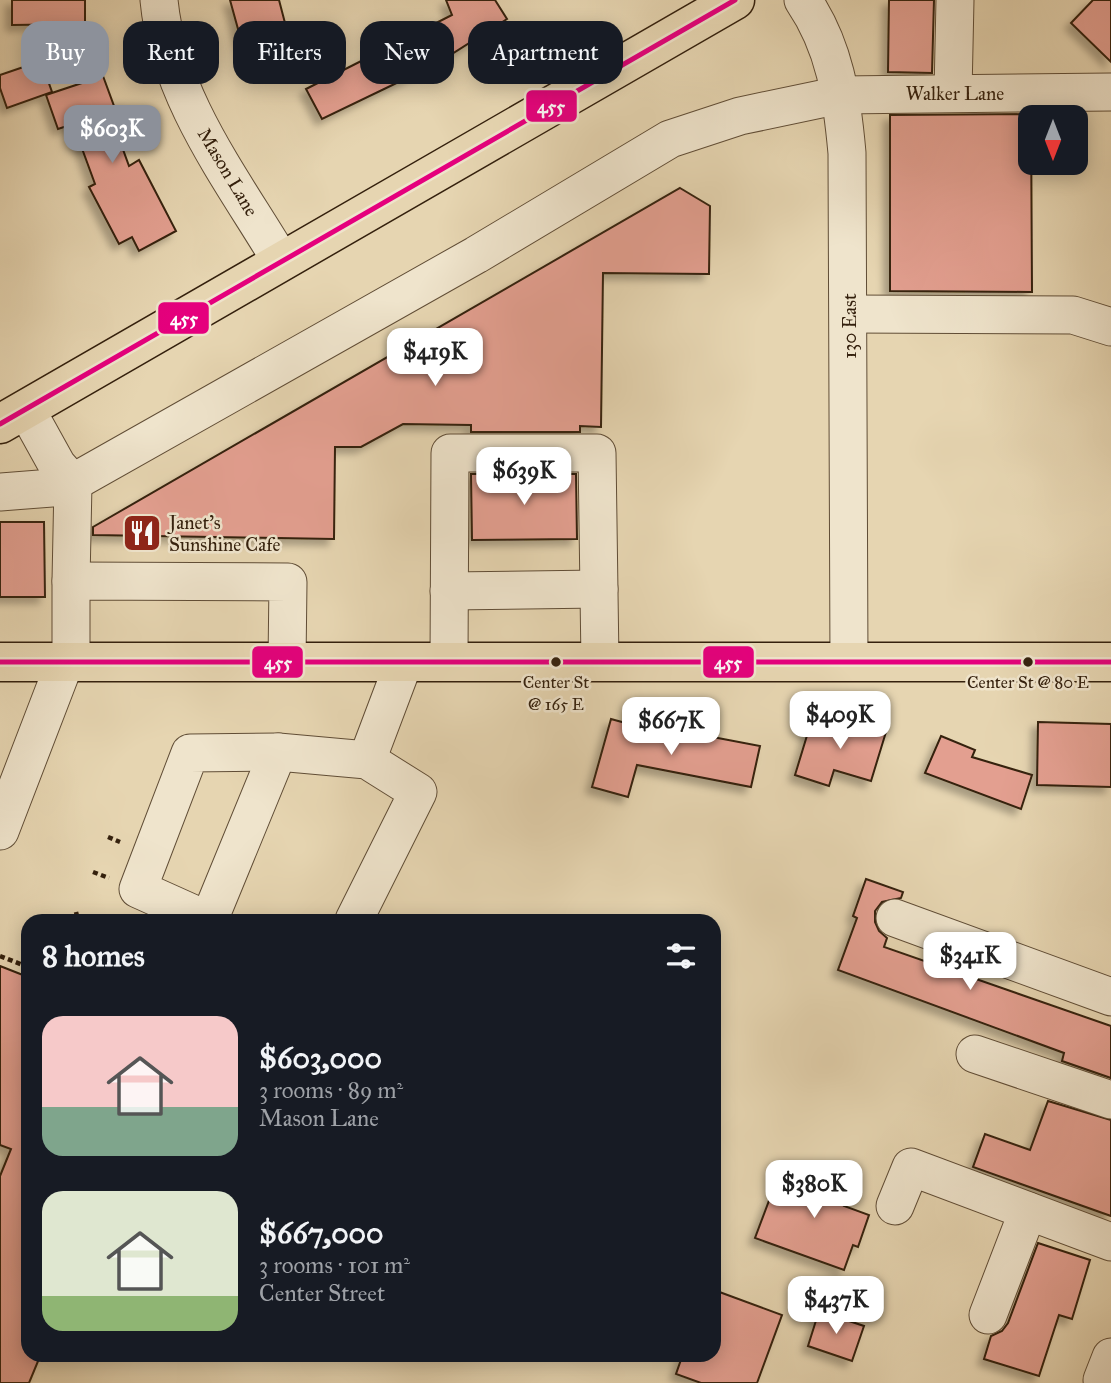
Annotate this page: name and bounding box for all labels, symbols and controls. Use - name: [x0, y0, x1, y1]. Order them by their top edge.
- chip: Buy: [21, 21, 109, 84]
- chip: Rent: [123, 21, 219, 84]
- chip: Filters: [233, 21, 346, 84]
- chip: New: [360, 21, 454, 84]
- chip: Apartment: [468, 21, 623, 84]
- street label: Walker Lane: [906, 82, 1004, 105]
- line badge: 455: [525, 89, 578, 123]
- text: 455: [537, 95, 565, 119]
- north arrow: [1018, 105, 1088, 175]
- map controls: [1018, 105, 1088, 175]
- pin: $603K: [63, 106, 161, 165]
- text: $603K: [80, 114, 144, 142]
- street label: Mason Lane: [193, 124, 263, 220]
- street label: 130 East: [838, 293, 861, 359]
- line badge: 455: [157, 301, 210, 335]
- text: 455: [170, 307, 198, 331]
- pin: $419K: [386, 328, 484, 388]
- text: $419K: [403, 337, 467, 365]
- pin: $639K: [475, 448, 573, 507]
- text: $639K: [492, 456, 556, 484]
- place label: Janet's Sunshine Cafe: [167, 511, 281, 556]
- restaurant icon: Janet's Sunshine Cafe: [121, 512, 163, 554]
- line badge: 455: [251, 645, 304, 679]
- line badge: 455: [702, 645, 755, 679]
- text: 455: [264, 651, 292, 675]
- text: 455: [714, 651, 742, 675]
- marker: Center St @ 165 E: [549, 655, 563, 669]
- marker: Center St @ 80 E: [1021, 655, 1035, 669]
- place label: Center St @ 165 E: [523, 672, 589, 715]
- place label: Center St @ 80 E: [967, 672, 1089, 693]
- pin: $409K: [791, 692, 889, 751]
- pin: $667K: [622, 698, 720, 757]
- text: $409K: [806, 700, 874, 728]
- text: $667K: [638, 706, 704, 734]
- pin: $341K: [921, 932, 1019, 992]
- icon: filters: [662, 937, 700, 975]
- text: 8 homes: [42, 938, 145, 974]
- text: $341K: [939, 941, 1001, 969]
- text: $603,000: [259, 1040, 382, 1076]
- icon: home: [98, 1044, 182, 1128]
- text: 3 rooms · 89 m²: [259, 1076, 403, 1104]
- text: Mason Lane: [259, 1104, 379, 1132]
- pin: $380K: [765, 1160, 863, 1220]
- text: $380K: [782, 1169, 846, 1197]
- text: $667,000: [259, 1215, 384, 1251]
- icon: home: [98, 1219, 182, 1303]
- text: 3 rooms · 101 m²: [259, 1251, 410, 1279]
- pin: $437K: [787, 1276, 885, 1336]
- text: Center Street: [259, 1279, 385, 1307]
- text: $437K: [804, 1285, 868, 1313]

